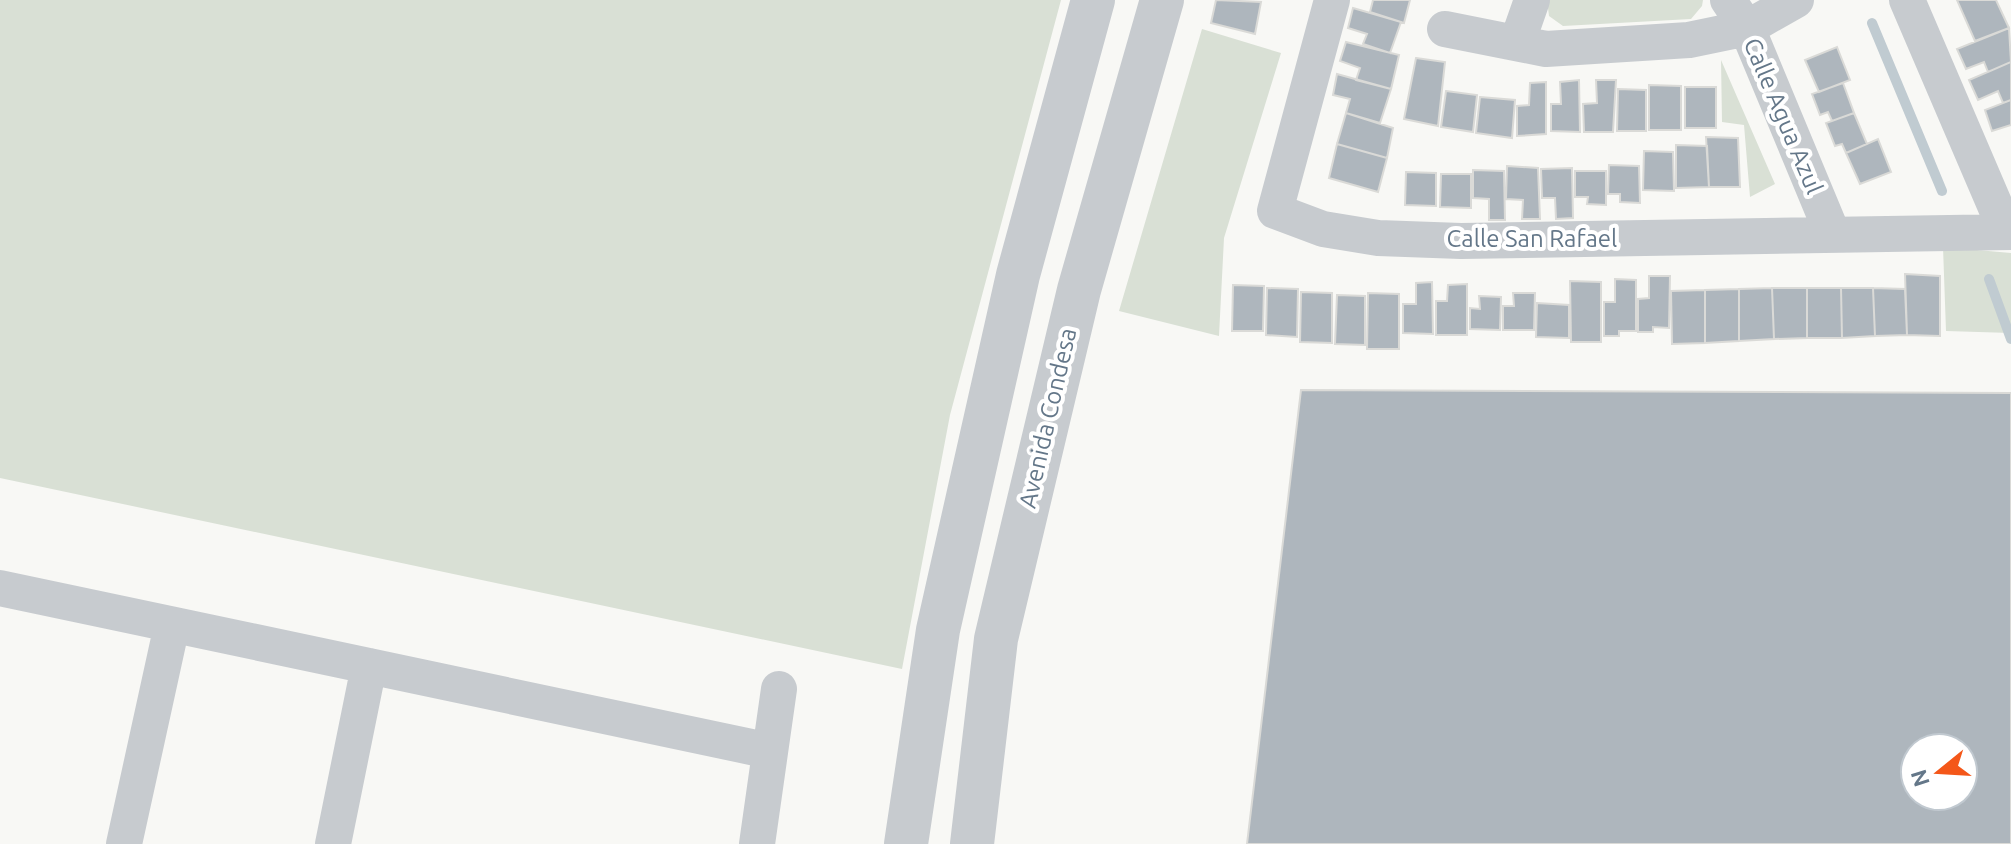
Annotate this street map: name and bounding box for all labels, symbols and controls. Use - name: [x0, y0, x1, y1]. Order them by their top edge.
- street label: Calle Agua Azul: [1739, 34, 1828, 198]
- street label: Calle San Rafael: [1447, 225, 1617, 252]
- street label: Avenida Condesa: [1014, 325, 1081, 511]
- north arrow: [1899, 732, 1979, 812]
- text: N: [1905, 767, 1934, 790]

